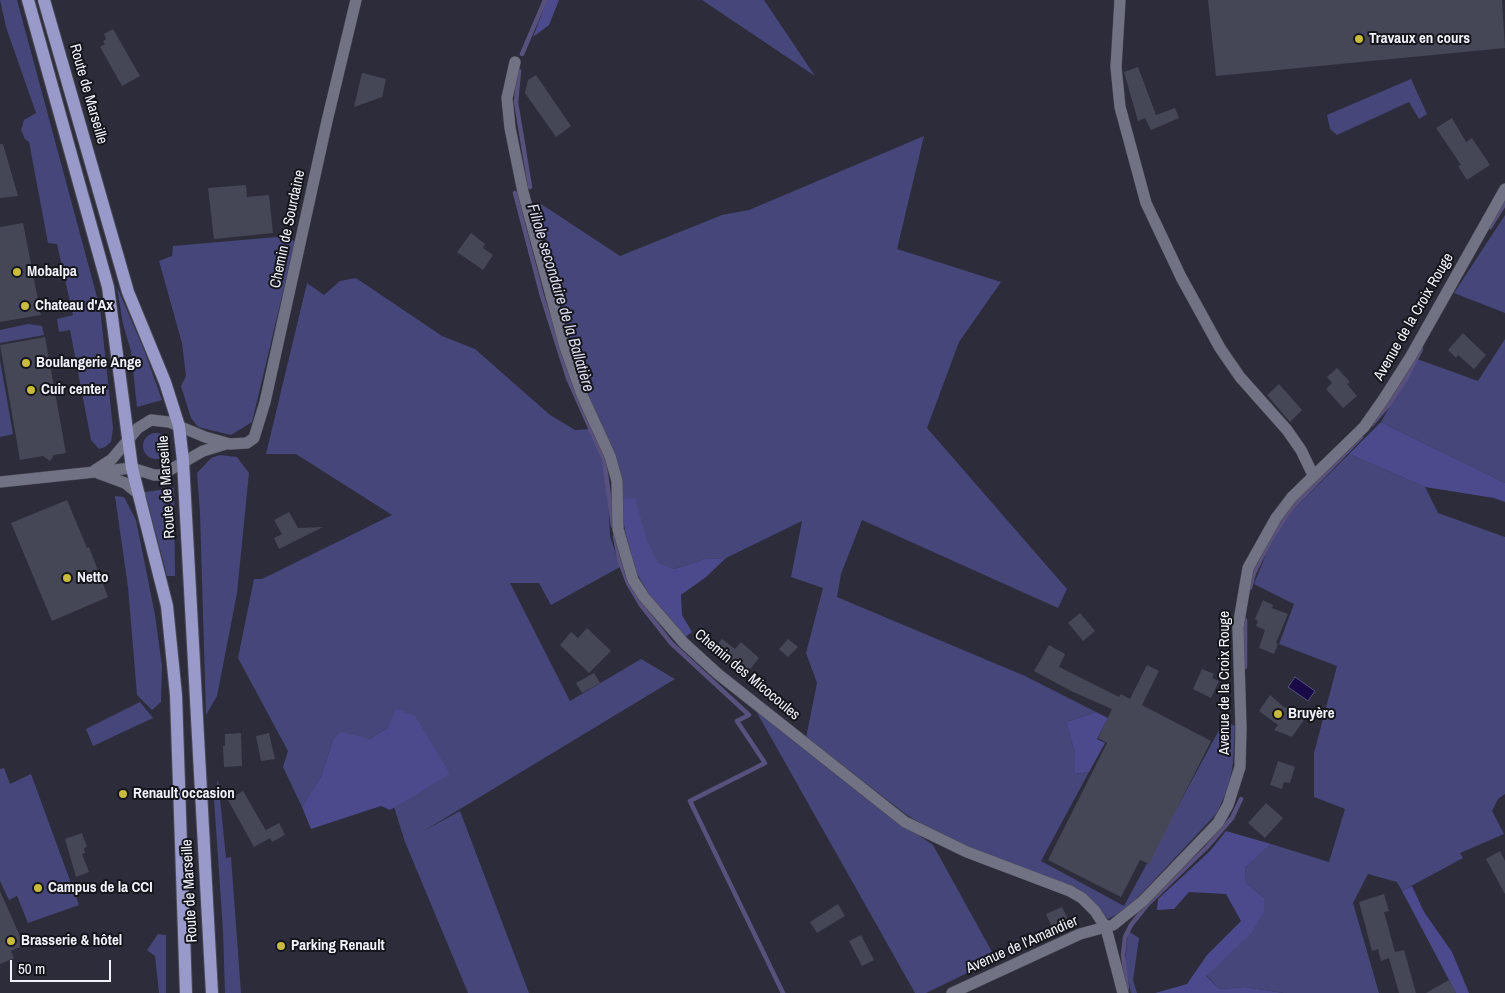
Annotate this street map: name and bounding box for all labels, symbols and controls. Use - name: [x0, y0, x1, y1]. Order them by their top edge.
- place label: Travaux en cours: [1369, 30, 1470, 48]
- marker: Travaux en cours: [1353, 33, 1365, 45]
- street label: Route de Marseille: [65, 42, 111, 146]
- street label: Chemin de Sourdaine: [267, 168, 309, 290]
- water label: Filiole secondaire de la Ballatière: [522, 202, 598, 394]
- street label: Avenue de la Croix Rouge: [1370, 250, 1458, 384]
- place label: Mobalpa: [27, 263, 77, 281]
- marker: Mobalpa: [11, 266, 23, 278]
- place label: Chateau d'Ax: [35, 297, 113, 315]
- marker: Chateau d'Ax: [19, 300, 31, 312]
- place label: Boulangerie Ange: [36, 354, 141, 372]
- marker: Boulangerie Ange: [20, 357, 32, 369]
- place label: Cuir center: [41, 381, 106, 399]
- marker: Cuir center: [25, 384, 37, 396]
- street label: Route de Marseille: [154, 435, 180, 539]
- place label: Netto: [77, 569, 108, 587]
- marker: Netto: [61, 572, 73, 584]
- street label: Avenue de la Croix Rouge: [1216, 611, 1234, 755]
- street label: Chemin des Micocoules: [691, 626, 803, 724]
- place label: Bruyère: [1288, 705, 1334, 723]
- marker: Bruyère: [1272, 708, 1284, 720]
- place label: Renault occasion: [133, 785, 235, 803]
- marker: Renault occasion: [117, 788, 129, 800]
- street label: Route de Marseille: [178, 839, 202, 943]
- place label: Campus de la CCI: [48, 879, 153, 897]
- marker: Campus de la CCI: [32, 882, 44, 894]
- street label: Avenue de l'Amandier: [963, 912, 1081, 978]
- place label: Brasserie & hôtel: [21, 932, 122, 950]
- marker: Brasserie & hôtel: [5, 935, 17, 947]
- place label: Parking Renault: [291, 937, 385, 955]
- marker: Parking Renault: [275, 940, 287, 952]
- scale bar: [12, 950, 114, 982]
- text: 50 m: [18, 958, 45, 979]

